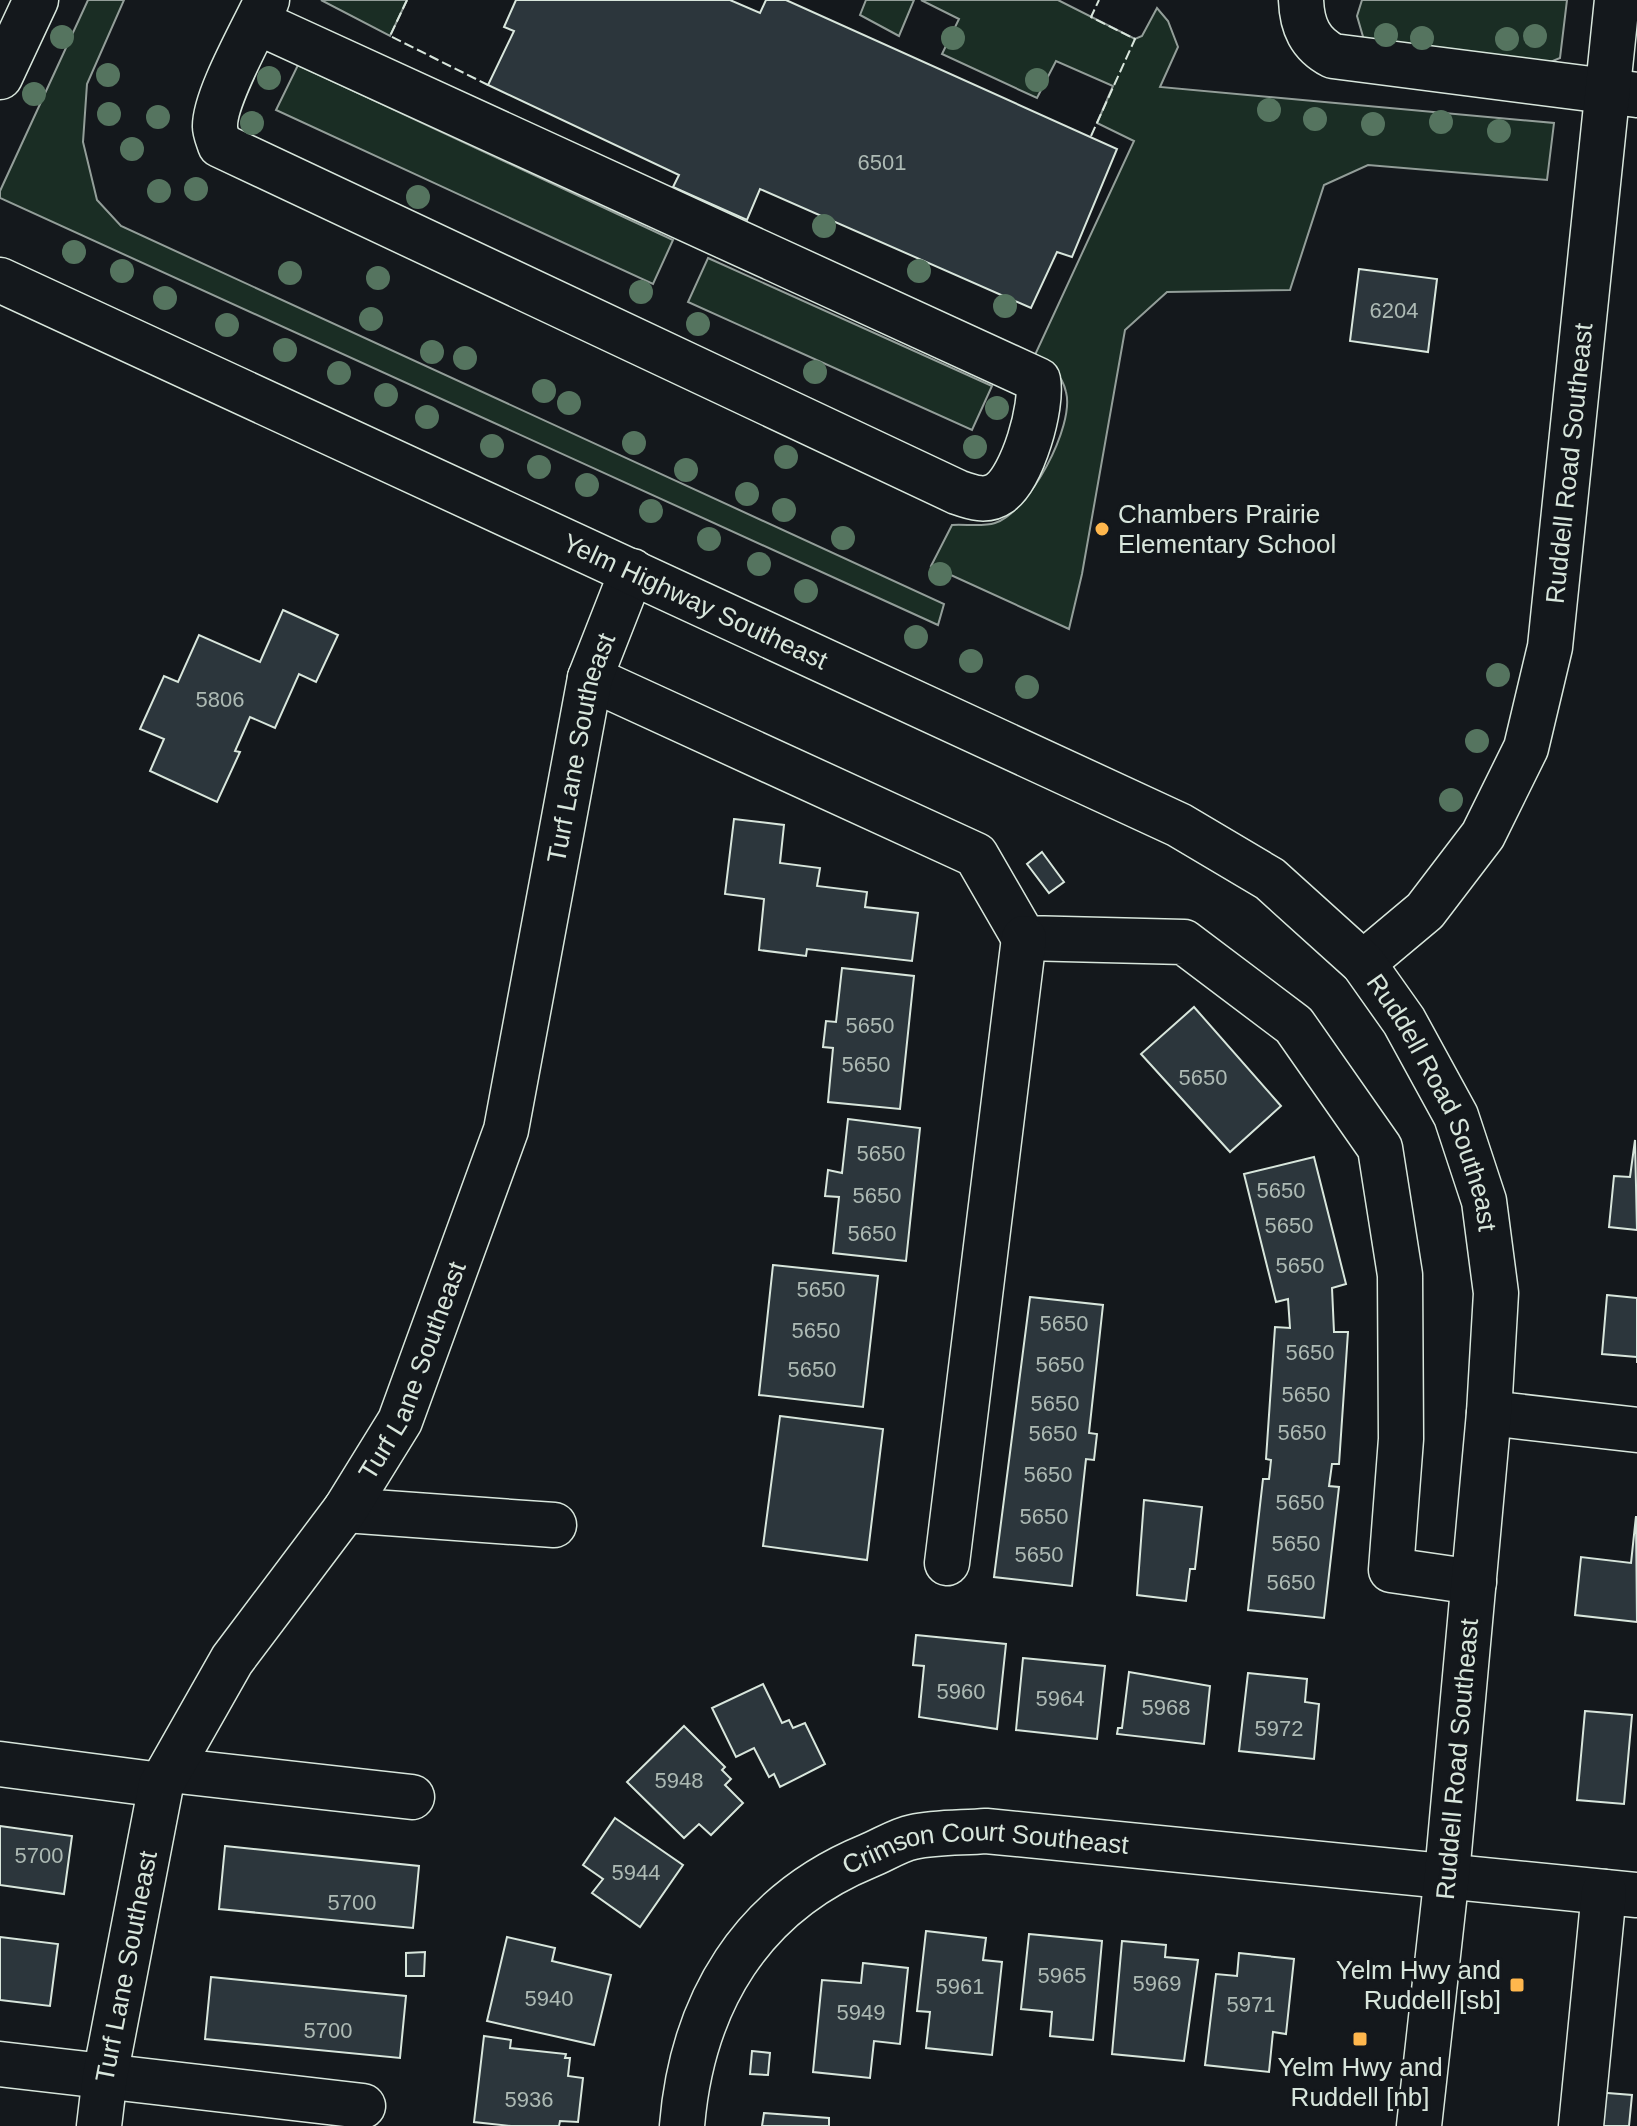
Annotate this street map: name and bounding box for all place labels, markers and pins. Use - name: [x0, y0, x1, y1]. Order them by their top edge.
- place label: Chambers Prairie Elementary School: [1118, 499, 1336, 559]
- marker: Chambers Prairie Elementary School: [1093, 520, 1111, 538]
- place label: Yelm Hwy and Ruddell [sb]: [1336, 1955, 1501, 2015]
- marker: Yelm Hwy and Ruddell [sb]: [1508, 1976, 1526, 1994]
- marker: Yelm Hwy and Ruddell [nb]: [1351, 2030, 1369, 2048]
- place label: Yelm Hwy and Ruddell [nb]: [1277, 2052, 1443, 2112]

